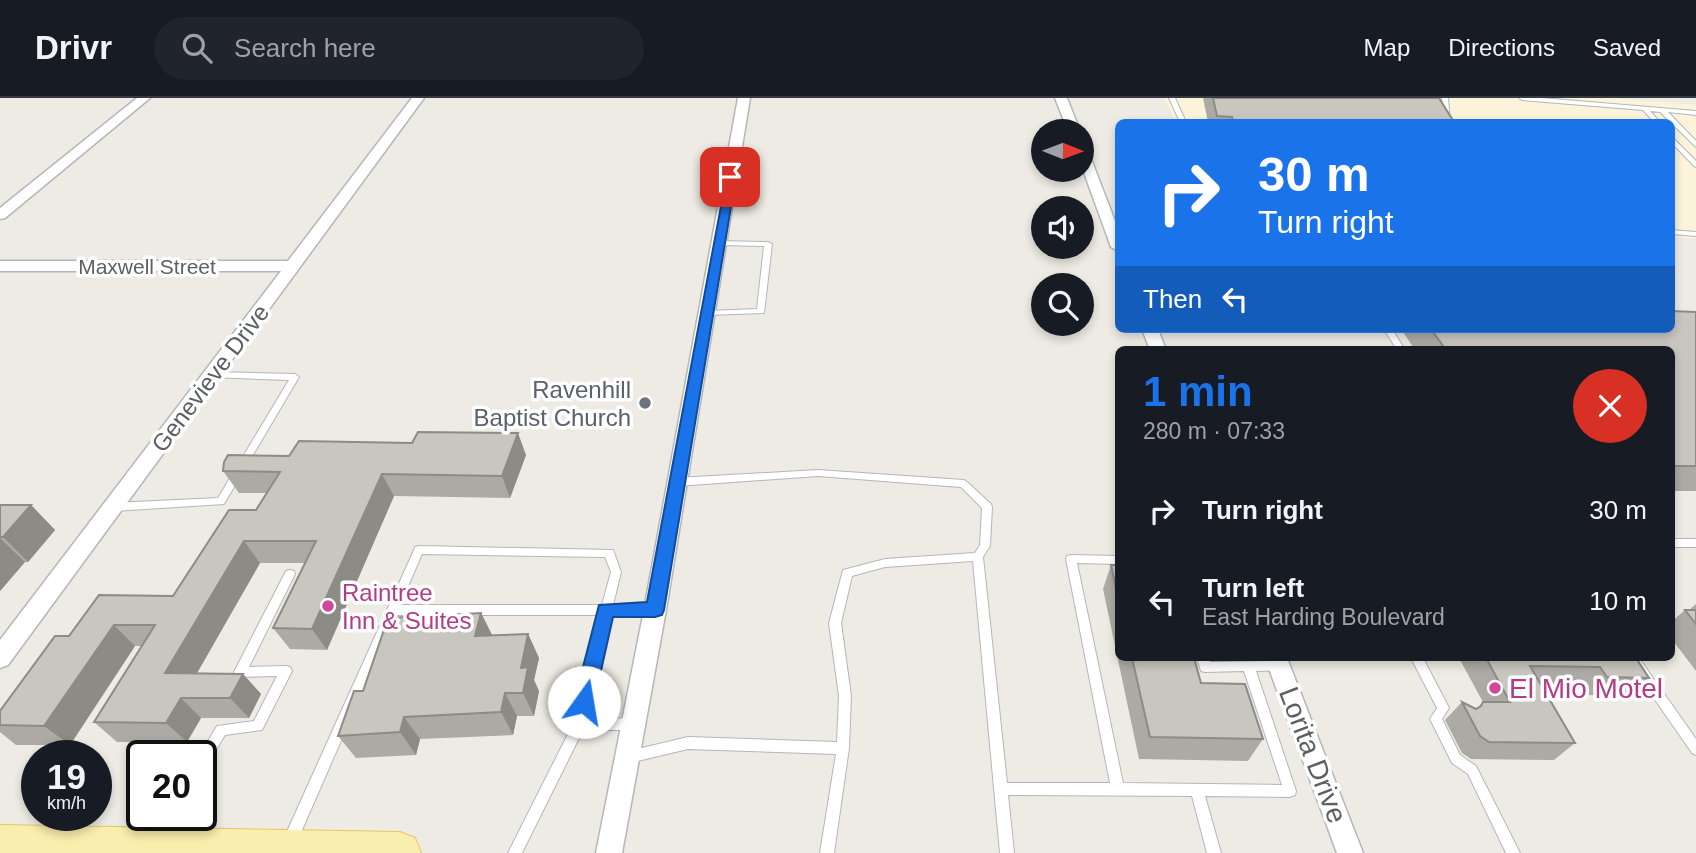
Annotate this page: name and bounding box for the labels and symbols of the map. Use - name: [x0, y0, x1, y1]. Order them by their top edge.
- north arrow: [1031, 119, 1094, 182]
- pin: [700, 147, 760, 207]
- street label: Maxwell Street: [78, 255, 216, 278]
- street label: Genevieve Drive: [146, 299, 274, 457]
- place label: Ravenhill Baptist Church: [474, 376, 631, 431]
- marker: Ravenhill Baptist Church: [637, 395, 653, 411]
- place label: Raintree Inn & Suites: [342, 579, 471, 634]
- marker: Raintree Inn & Suites: [320, 598, 336, 614]
- position arrow: [547, 665, 621, 739]
- place label: El Mio Motel: [1509, 673, 1663, 704]
- marker: El Mio Motel: [1487, 680, 1503, 696]
- street label: Lorita Drive: [1273, 683, 1353, 827]
- speed limit sign: 20: [126, 740, 217, 831]

